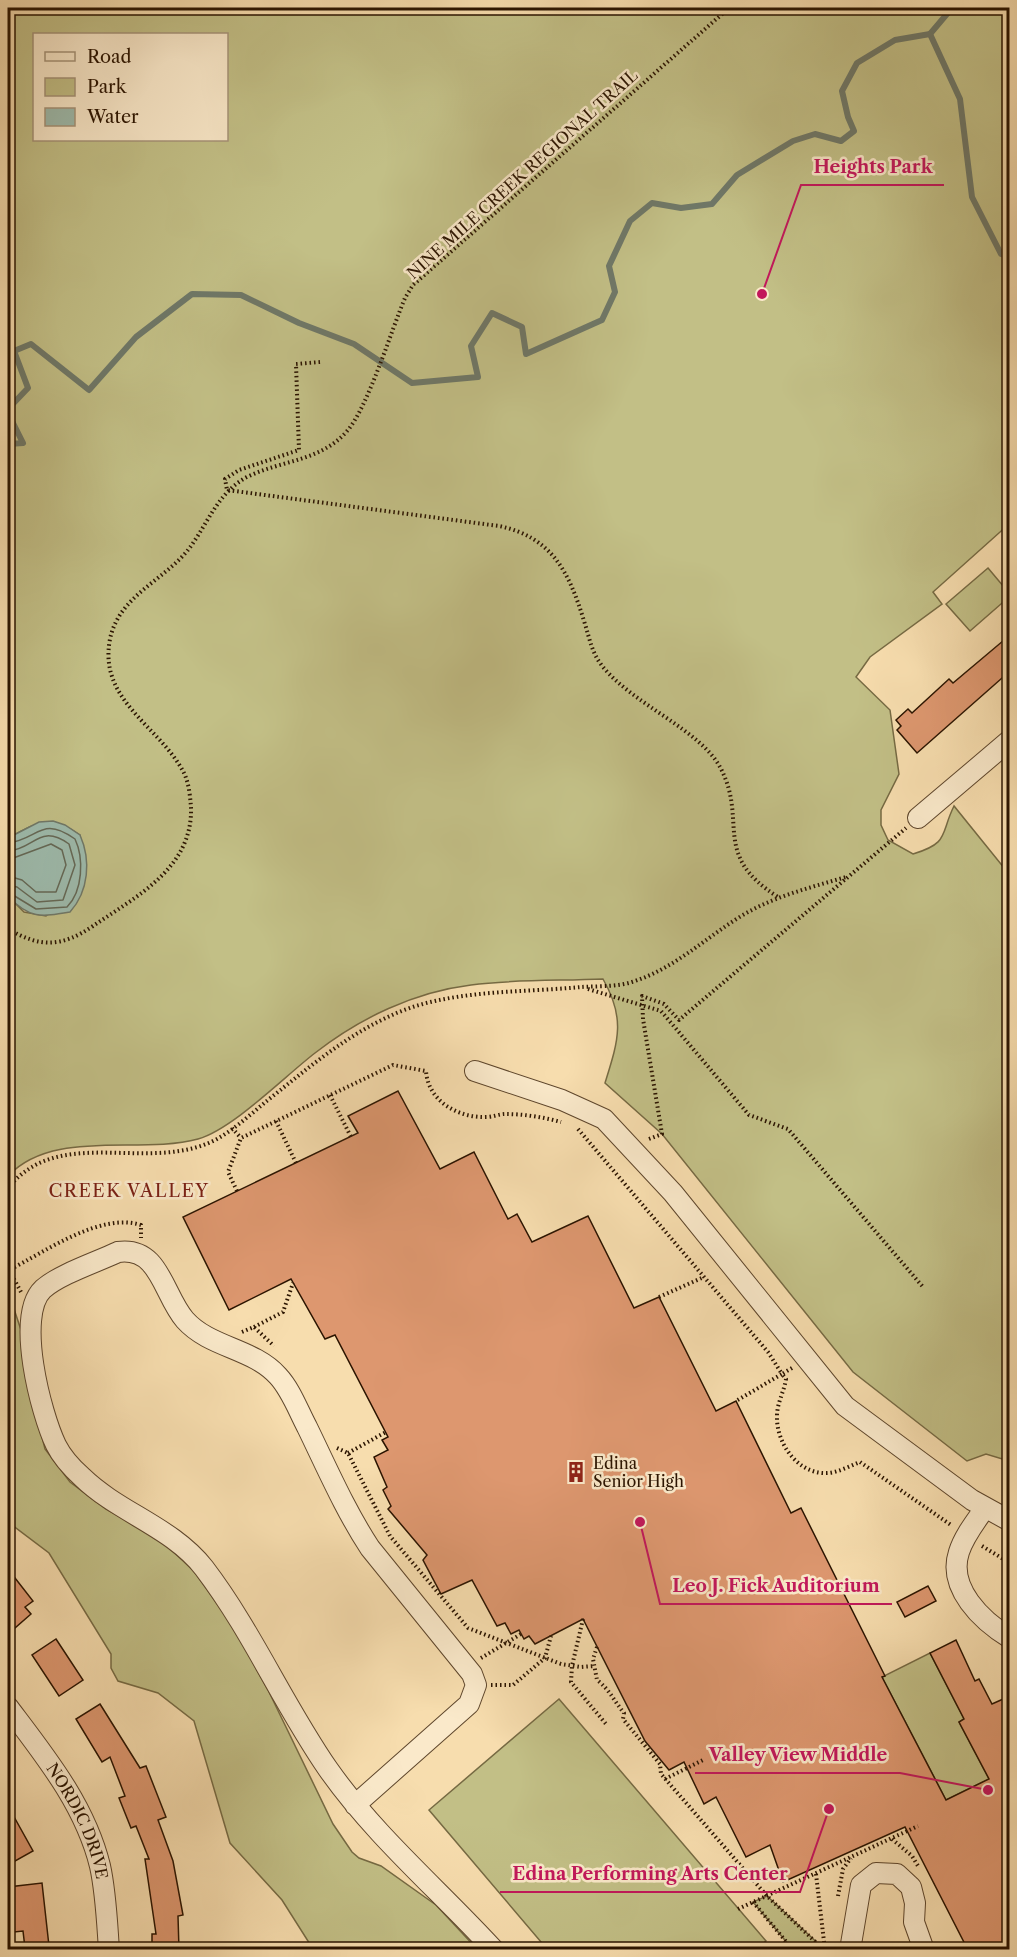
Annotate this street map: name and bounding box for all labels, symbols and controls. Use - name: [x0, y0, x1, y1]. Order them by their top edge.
- legend: [33, 33, 228, 141]
- text: Road: [87, 46, 132, 68]
- street label: NINE MILE CREEK REGIONAL TRAIL: [402, 65, 642, 283]
- text: Park: [87, 76, 128, 98]
- text: Water: [86, 106, 139, 128]
- callout: Heights Park: [801, 149, 944, 185]
- text: Heights Park: [813, 156, 934, 178]
- district label: CREEK VALLEY: [48, 1180, 210, 1202]
- place label: Edina Senior High: [593, 1453, 684, 1491]
- building icon: Edina Senior High: [564, 1460, 588, 1484]
- callout: Leo J. Fick Auditorium: [660, 1568, 892, 1604]
- text: Leo J. Fick Auditorium: [672, 1575, 880, 1597]
- callout: Valley View Middle: [695, 1737, 900, 1773]
- text: Valley View Middle: [708, 1744, 887, 1766]
- street label: NORDIC DRIVE: [43, 1759, 112, 1881]
- callout: Edina Performing Arts Center: [500, 1856, 800, 1892]
- text: Edina Performing Arts Center: [512, 1863, 788, 1885]

